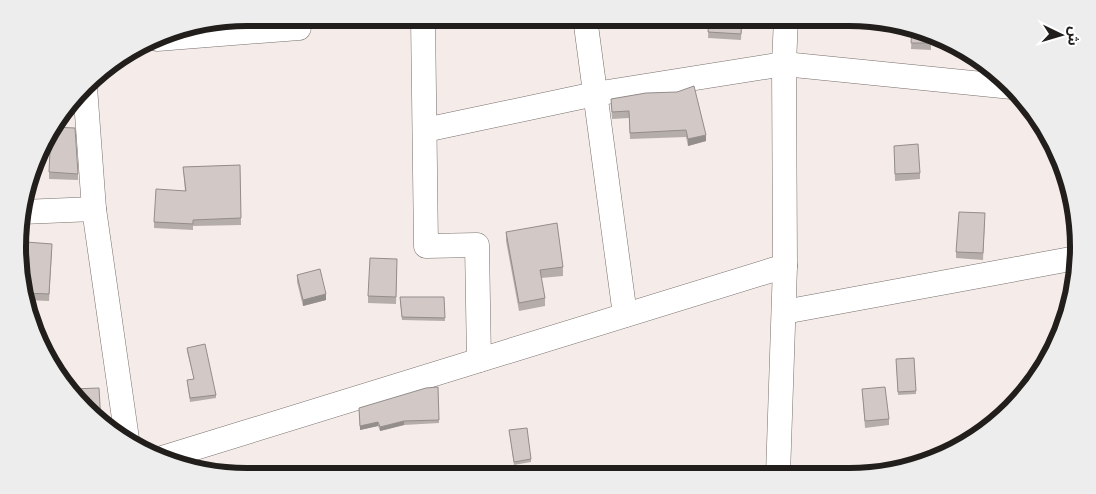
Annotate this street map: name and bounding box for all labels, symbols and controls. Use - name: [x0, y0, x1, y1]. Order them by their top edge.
- north arrow: [1036, 10, 1086, 60]
- text: ش: [1065, 26, 1083, 46]

